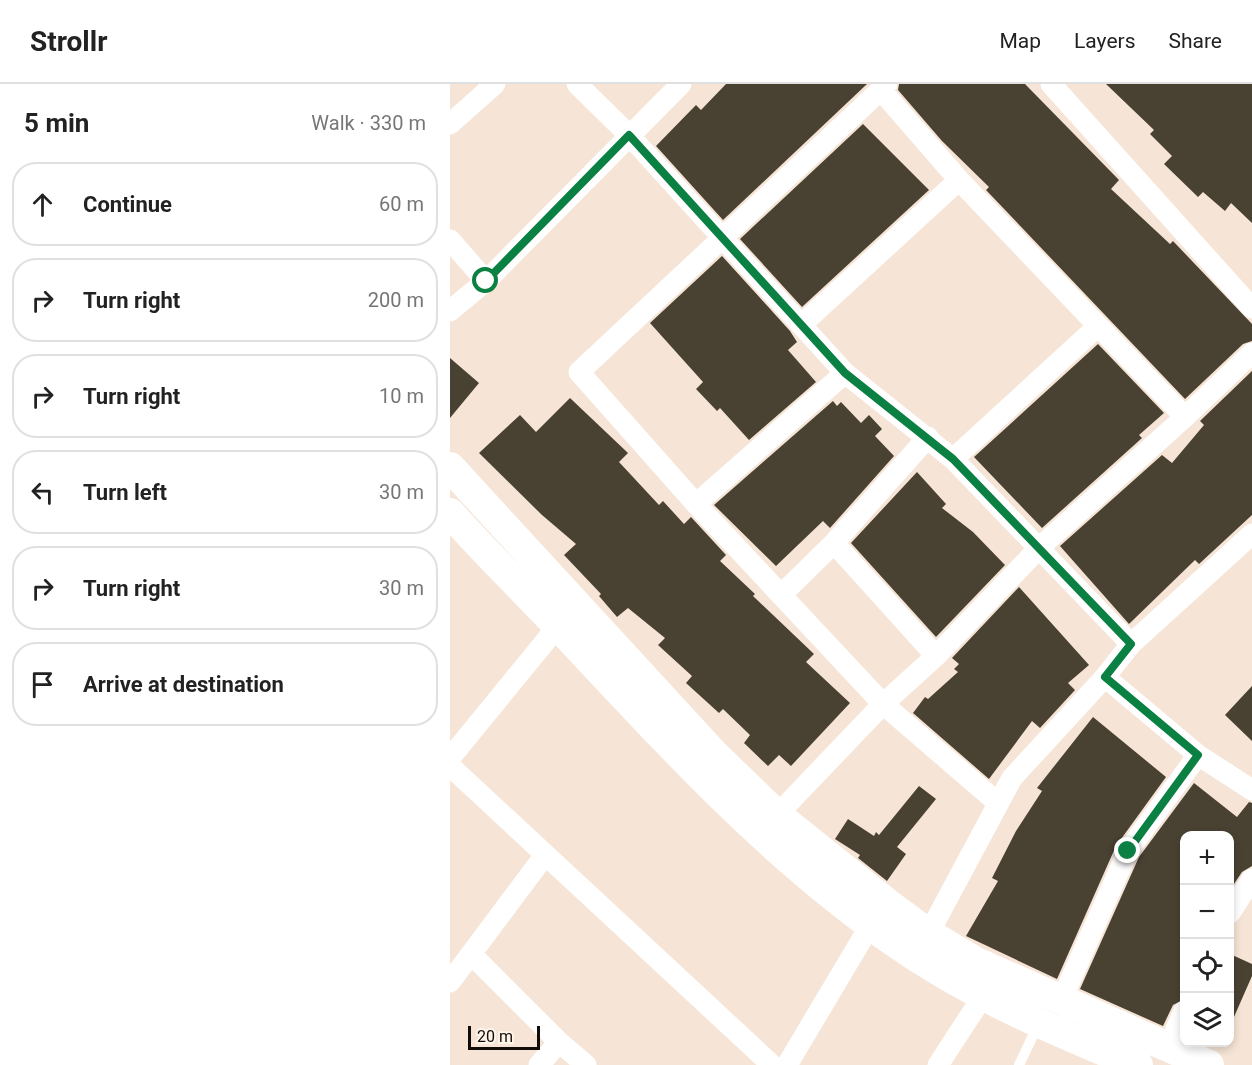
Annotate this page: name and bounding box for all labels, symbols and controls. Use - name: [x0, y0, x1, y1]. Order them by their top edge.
- text: Strollr: [30, 25, 107, 58]
- text: Map: [999, 29, 1041, 53]
- text: Layers: [1074, 29, 1135, 53]
- text: Share: [1168, 29, 1222, 53]
- text: 5 min: [24, 108, 89, 138]
- text: Walk · 330 m: [311, 111, 426, 135]
- icon: ahead: [26, 188, 59, 221]
- text: Continue: [83, 192, 172, 217]
- text: 60 m: [379, 192, 424, 216]
- route start: [472, 267, 498, 293]
- icon: right: [26, 284, 59, 317]
- text: Turn right: [83, 288, 180, 313]
- text: 200 m: [368, 288, 424, 312]
- icon: right: [26, 380, 59, 413]
- text: Turn right: [83, 384, 180, 409]
- text: 10 m: [379, 384, 424, 408]
- icon: left: [26, 476, 59, 509]
- text: Turn left: [83, 480, 167, 505]
- text: 30 m: [379, 480, 424, 504]
- icon: right: [26, 572, 59, 605]
- text: Turn right: [83, 576, 180, 601]
- text: 30 m: [379, 576, 424, 600]
- icon: arrive: [26, 668, 59, 701]
- text: Arrive at destination: [83, 672, 284, 697]
- map controls: [1180, 831, 1234, 1047]
- button: +: [1180, 831, 1234, 885]
- route end: [1114, 837, 1140, 863]
- button: −: [1180, 885, 1234, 939]
- button: locate: [1180, 939, 1234, 993]
- button: layers: [1180, 993, 1234, 1047]
- scale bar: [468, 1023, 540, 1050]
- text: 20 m: [477, 1027, 513, 1046]

